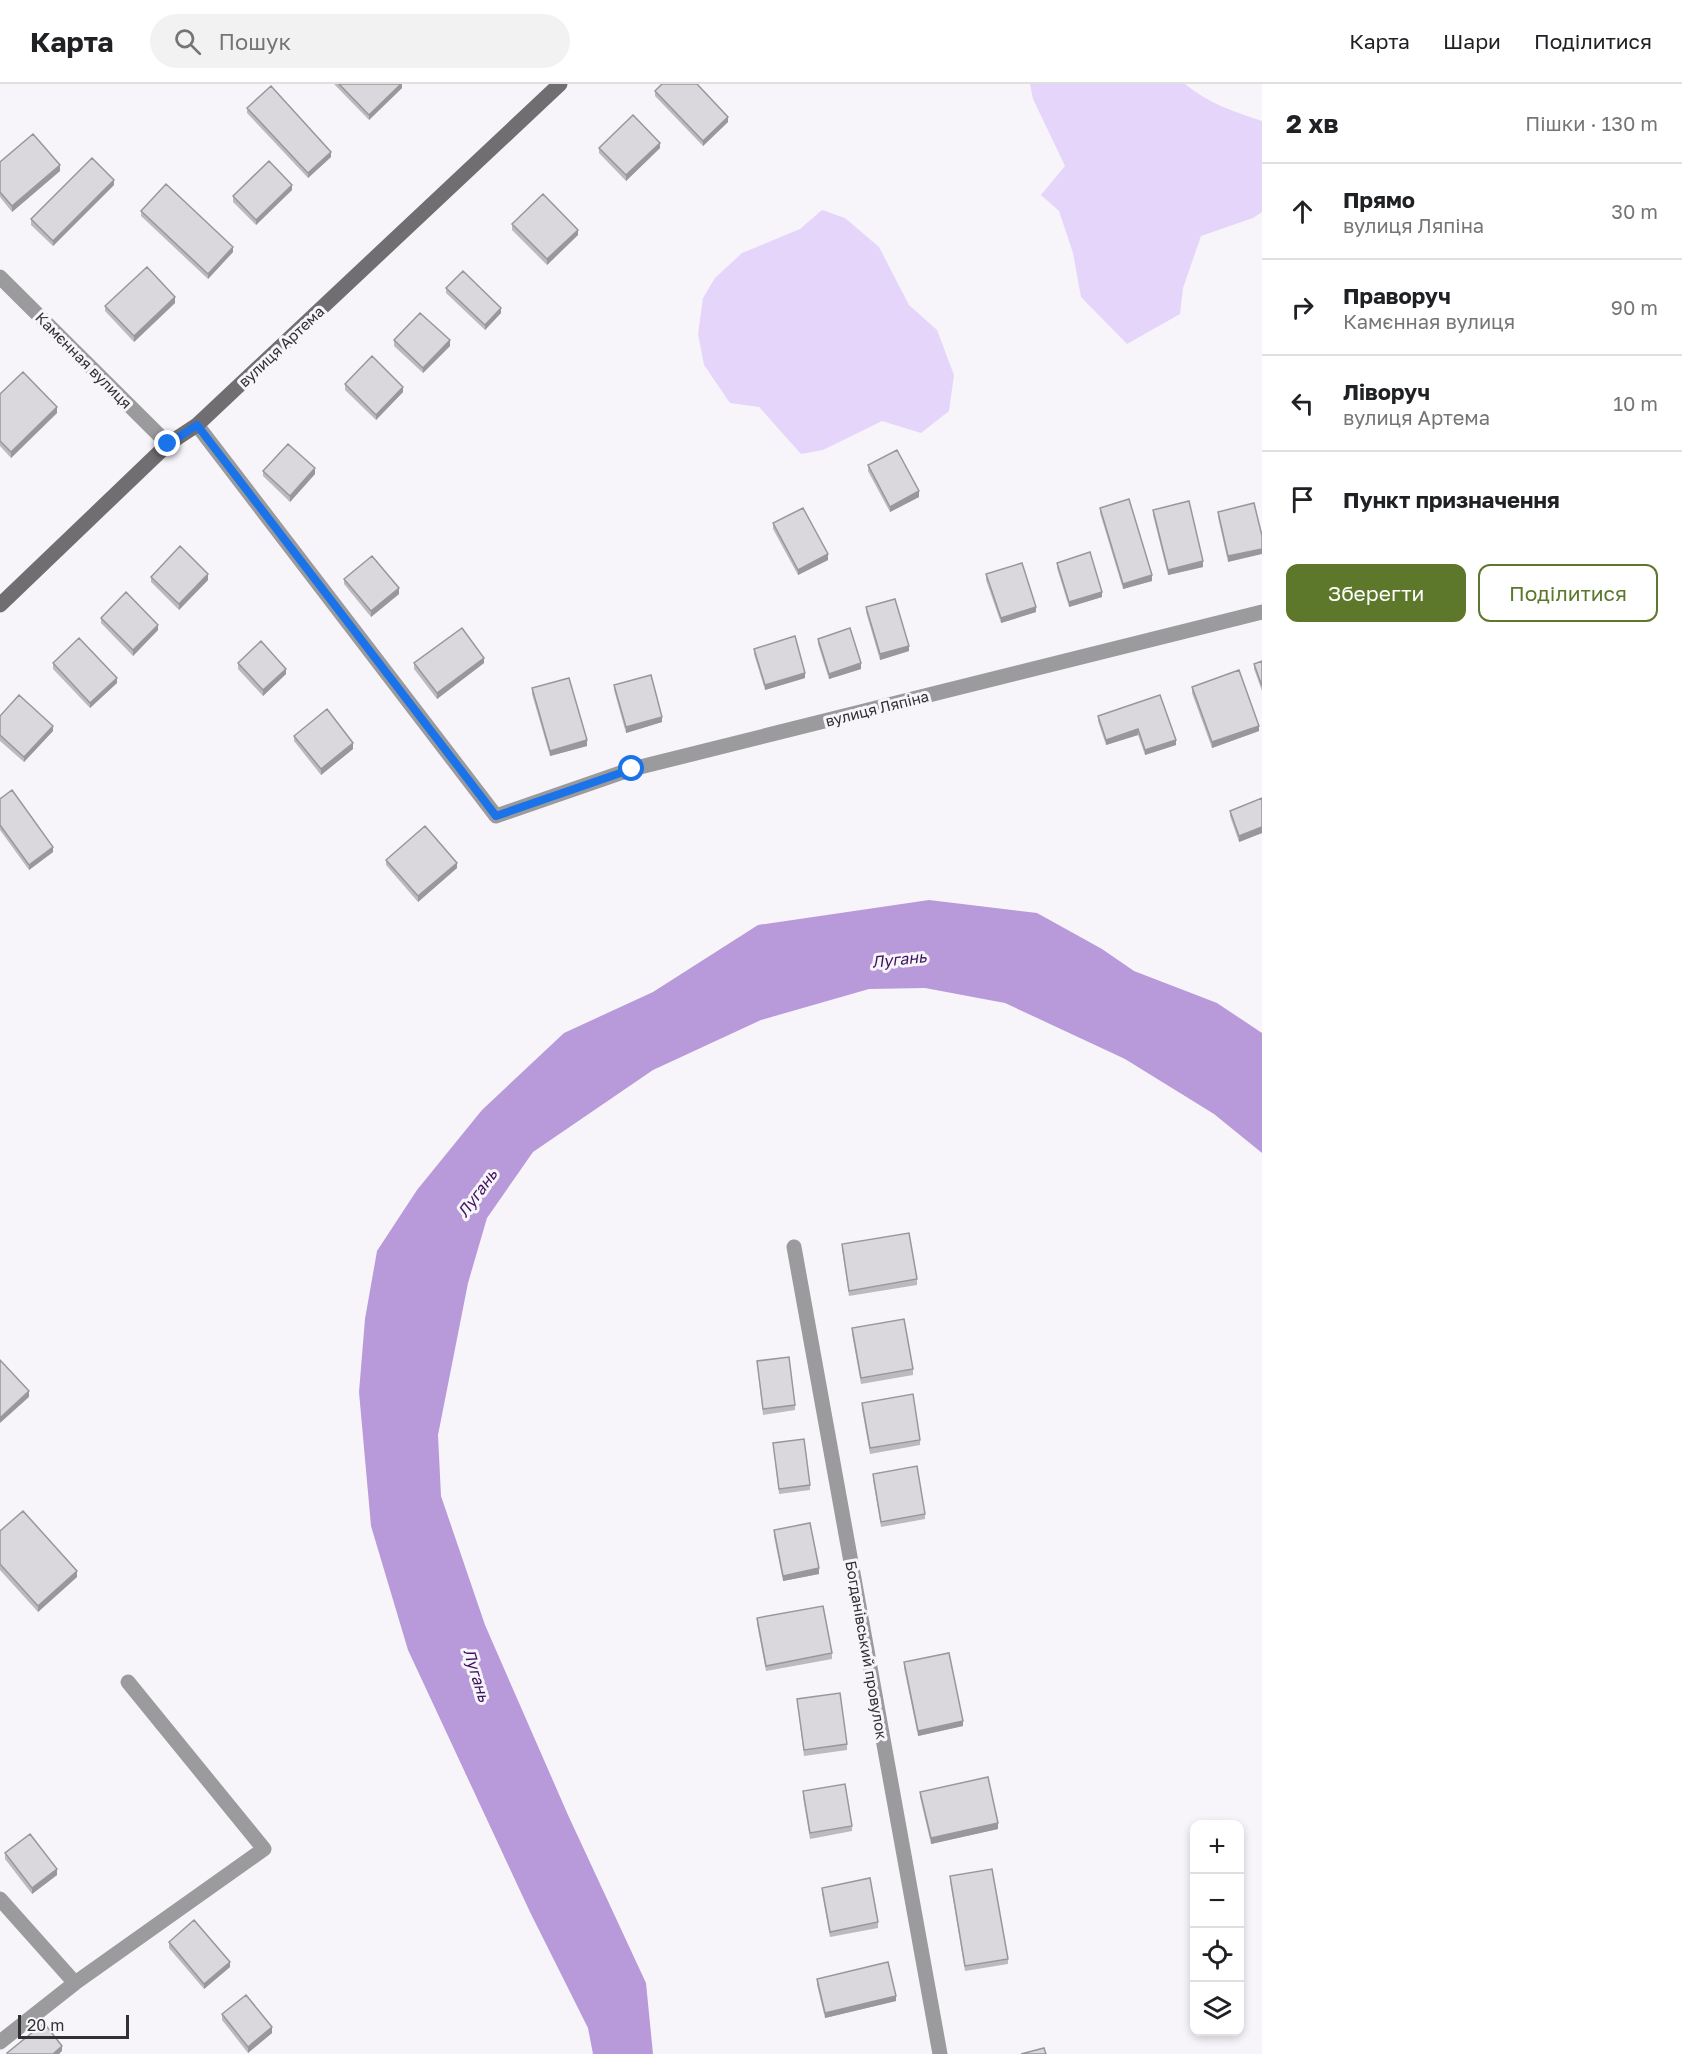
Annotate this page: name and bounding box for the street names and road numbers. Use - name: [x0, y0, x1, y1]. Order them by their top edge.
- street label: вулиця Артема: [235, 302, 327, 390]
- street label: Камєнная вулиця: [32, 308, 136, 412]
- street label: вулиця Ляпіна: [823, 686, 931, 730]
- street label: Богданівський провулок: [842, 1559, 892, 1741]

